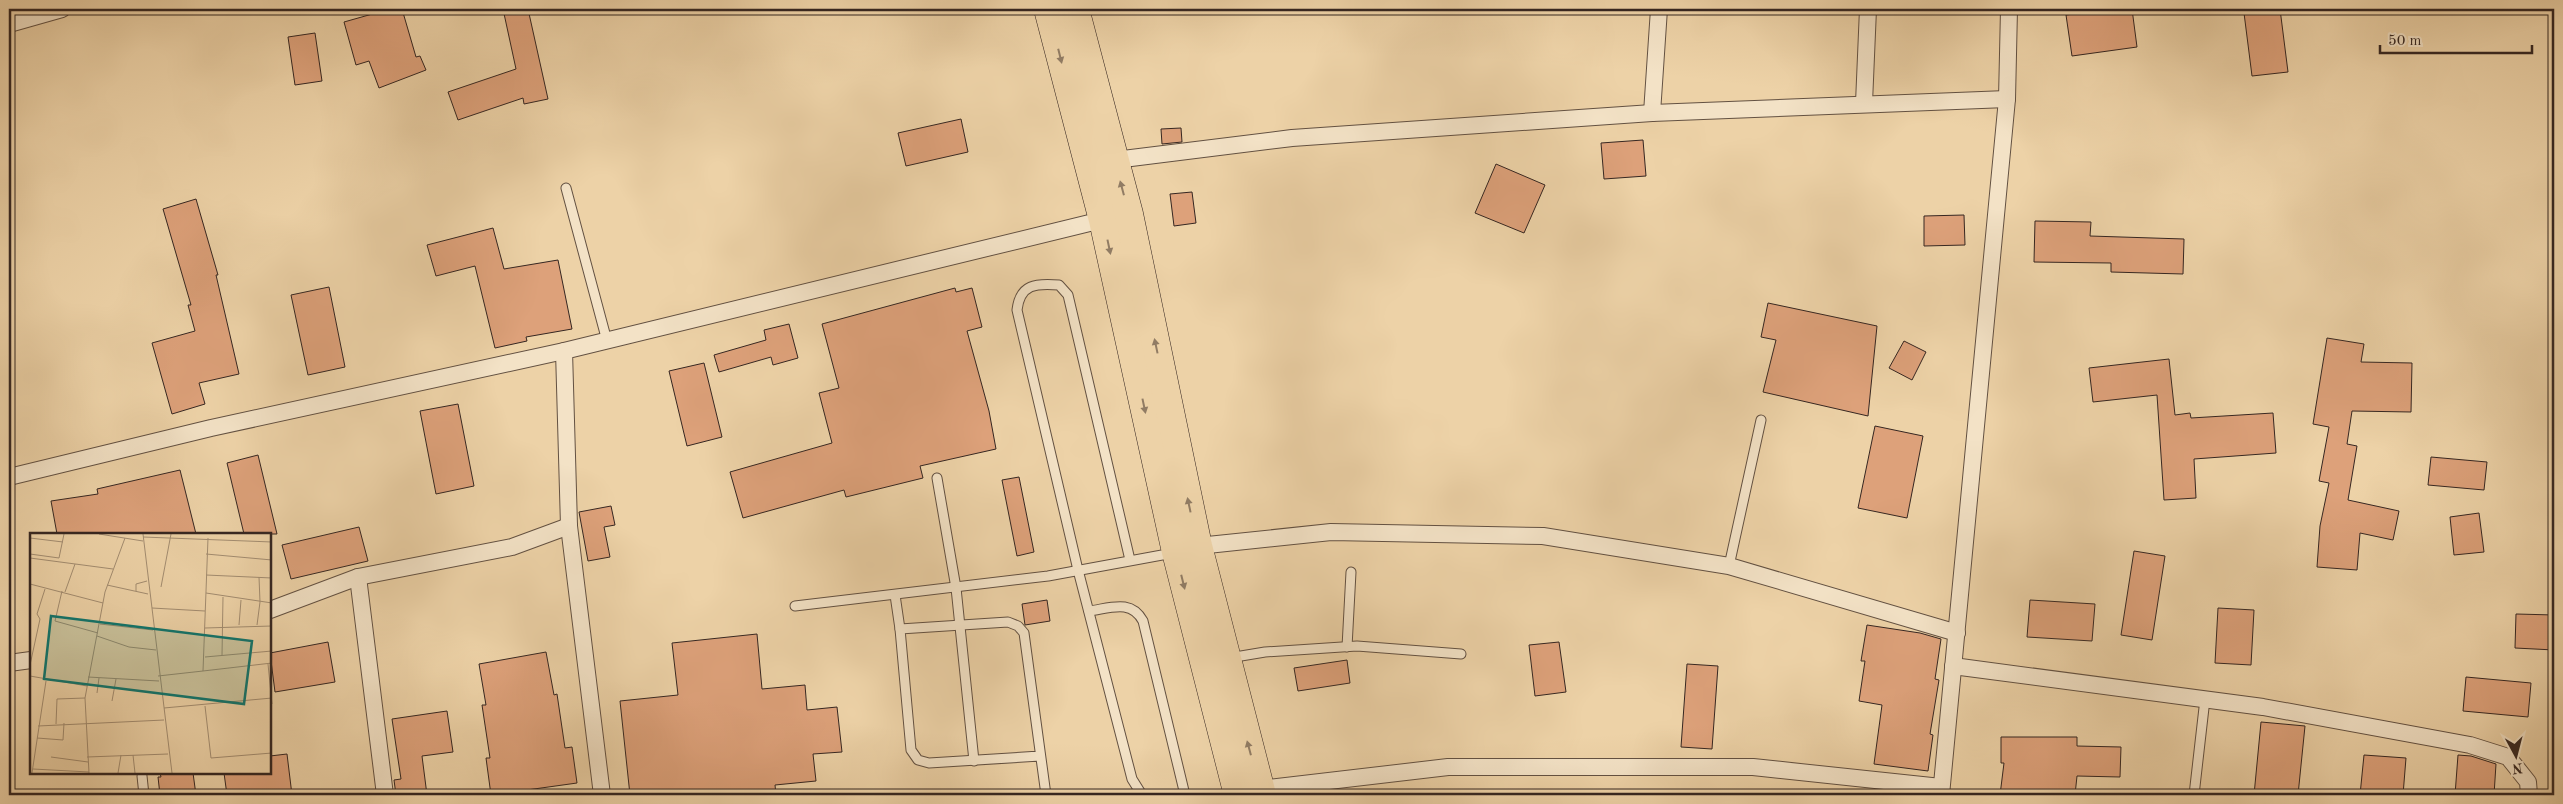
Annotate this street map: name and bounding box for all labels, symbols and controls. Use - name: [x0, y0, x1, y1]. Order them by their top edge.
- scale bar: [2380, 22, 2533, 54]
- text: 50 m: [2388, 34, 2422, 49]
- one-way arrow: [1056, 48, 1064, 63]
- one-way arrow: [1118, 180, 1126, 195]
- one-way arrow: [1105, 240, 1113, 255]
- one-way arrow: [1152, 339, 1160, 354]
- one-way arrow: [1140, 399, 1148, 415]
- one-way arrow: [1185, 497, 1193, 513]
- inset map: [30, 533, 271, 774]
- one-way arrow: [1180, 574, 1188, 589]
- north arrow: [2490, 732, 2540, 782]
- one-way arrow: [1245, 741, 1253, 756]
- text: N: [2511, 760, 2524, 776]

